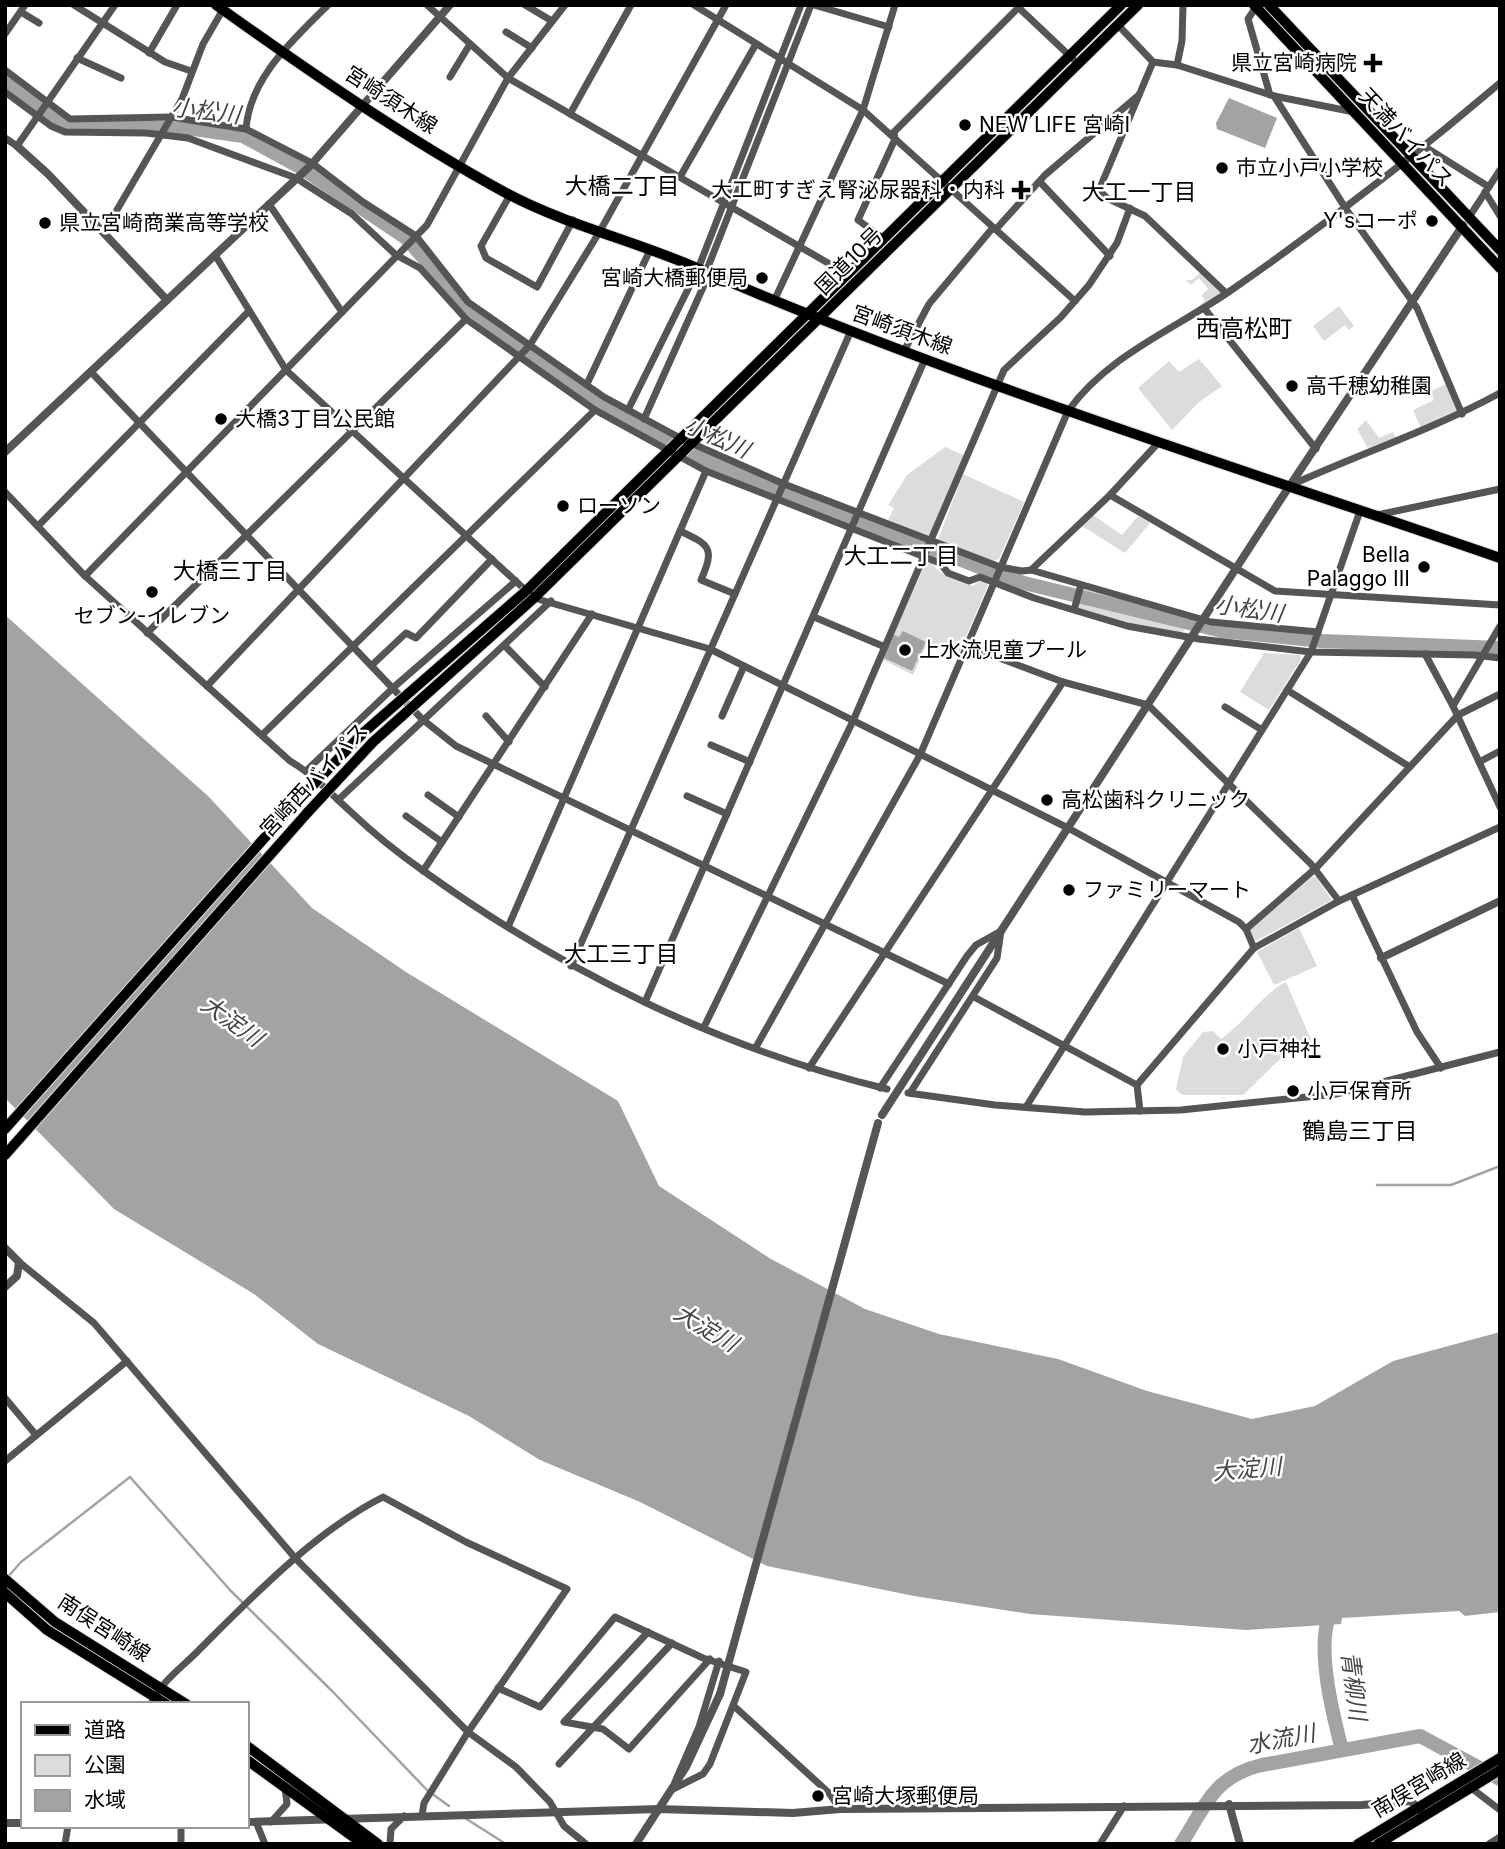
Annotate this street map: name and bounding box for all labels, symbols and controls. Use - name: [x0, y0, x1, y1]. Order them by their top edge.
- place label: 県立宮崎病院: [1231, 50, 1357, 75]
- marker: 県立宮崎病院: [1363, 53, 1383, 73]
- street label: 宮崎須木線: [340, 61, 442, 139]
- street label: 天満バイパス: [1354, 83, 1458, 192]
- water label: 小松川: [170, 93, 245, 129]
- place label: NEW LIFE 宮崎Ⅰ: [979, 112, 1130, 137]
- marker: NEW LIFE 宮崎Ⅰ: [957, 117, 973, 133]
- place label: 市立小戸小学校: [1236, 155, 1383, 180]
- marker: 市立小戸小学校: [1214, 160, 1230, 176]
- district label: 大橋二丁目: [565, 172, 680, 200]
- place label: 大工町すぎえ腎泌尿器科・内科: [711, 177, 1005, 202]
- district label: 大工一丁目: [1082, 178, 1197, 206]
- marker: 大工町すぎえ腎泌尿器科・内科: [1011, 180, 1031, 200]
- place label: Y'sコーポ: [1323, 208, 1418, 233]
- place label: 県立宮崎商業高等学校: [59, 210, 269, 235]
- marker: Y'sコーポ: [1424, 213, 1440, 229]
- marker: 県立宮崎商業高等学校: [37, 215, 53, 231]
- street label: 国道10号: [810, 222, 887, 299]
- place label: 宮崎大橋郵便局: [601, 265, 748, 290]
- marker: 宮崎大橋郵便局: [754, 270, 770, 286]
- street label: 宮崎須木線: [849, 300, 956, 359]
- district label: 西高松町: [1196, 314, 1292, 343]
- place label: 高千穂幼稚園: [1306, 373, 1432, 398]
- marker: 高千穂幼稚園: [1284, 378, 1300, 394]
- place label: 大橋3丁目公民館: [235, 406, 395, 431]
- water label: 小松川: [680, 410, 757, 465]
- marker: 大橋3丁目公民館: [213, 411, 229, 427]
- place label: ローソン: [577, 493, 661, 518]
- marker: ローソン: [555, 498, 571, 514]
- district label: 大工二丁目: [844, 542, 959, 570]
- place label: Bella Palaggo III: [1307, 542, 1410, 591]
- district label: 大橋三丁目: [173, 557, 288, 585]
- marker: Bella Palaggo III: [1416, 559, 1432, 575]
- marker: セブン-イレブン: [144, 584, 160, 600]
- water label: 小松川: [1213, 590, 1288, 628]
- place label: セブン-イレブン: [74, 603, 230, 628]
- place label: 上水流児童プール: [919, 637, 1087, 662]
- marker: 上水流児童プール: [897, 642, 913, 658]
- street label: 宮崎西バイパス: [255, 718, 373, 842]
- place label: 高松歯科クリニック: [1061, 787, 1250, 812]
- marker: 高松歯科クリニック: [1039, 792, 1055, 808]
- place label: ファミリーマート: [1083, 877, 1251, 902]
- marker: ファミリーマート: [1061, 882, 1077, 898]
- district label: 大工三丁目: [564, 940, 679, 968]
- water label: 大淀川: [196, 990, 271, 1054]
- place label: 小戸神社: [1237, 1036, 1321, 1061]
- marker: 小戸神社: [1215, 1041, 1231, 1057]
- place label: 小戸保育所: [1307, 1078, 1412, 1103]
- marker: 小戸保育所: [1285, 1083, 1301, 1099]
- district label: 鶴島三丁目: [1303, 1117, 1418, 1145]
- water label: 大淀川: [669, 1298, 745, 1359]
- water label: 大淀川: [1211, 1452, 1286, 1486]
- street label: 南俣宮崎線: [53, 1589, 155, 1667]
- water label: 青柳川: [1336, 1650, 1372, 1725]
- legend: [21, 1702, 248, 1828]
- text: 道路: [84, 1717, 126, 1742]
- water label: 水流川: [1244, 1718, 1320, 1759]
- street label: 南俣宮崎線: [1367, 1747, 1470, 1822]
- text: 公園: [84, 1752, 126, 1777]
- place label: 宮崎大塚郵便局: [832, 1783, 979, 1808]
- text: 水域: [84, 1787, 126, 1812]
- marker: 宮崎大塚郵便局: [810, 1788, 826, 1804]

